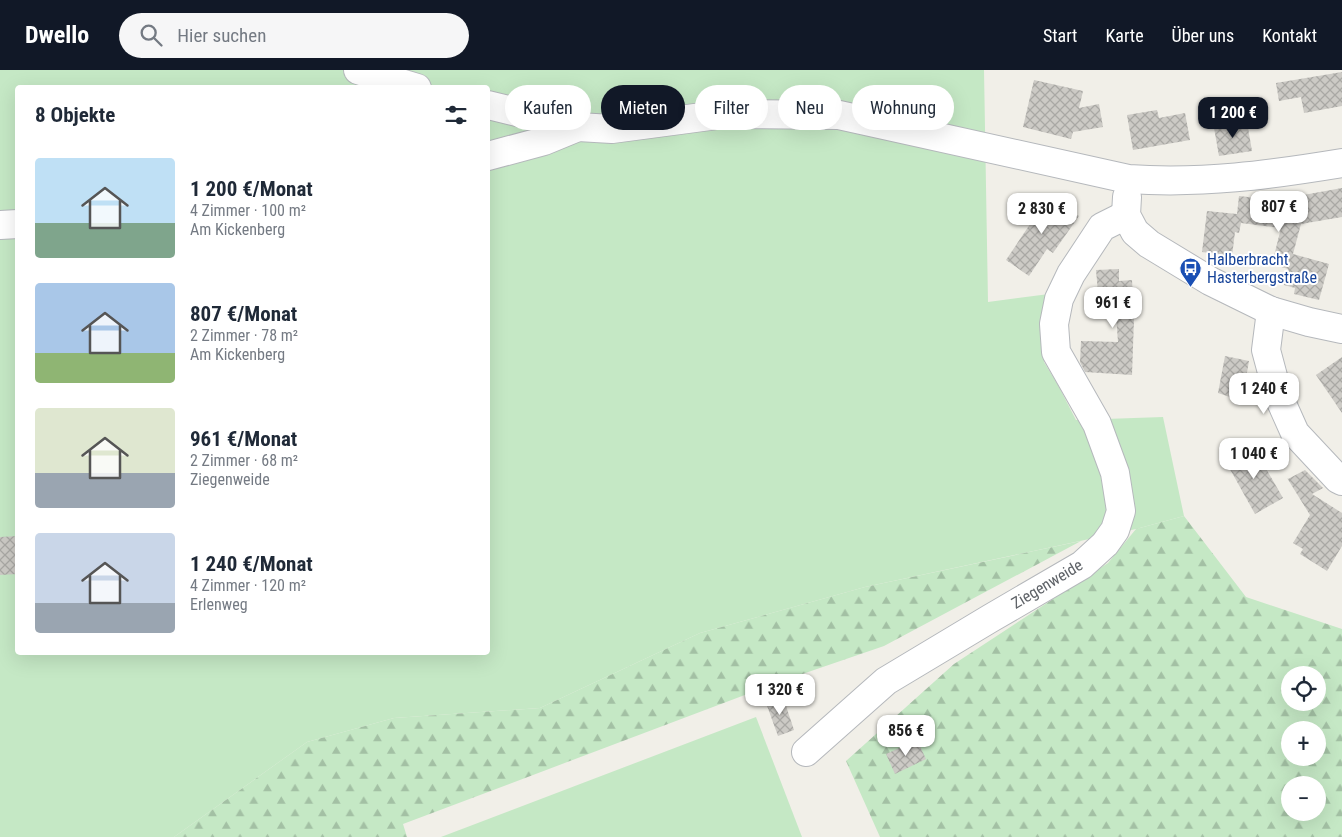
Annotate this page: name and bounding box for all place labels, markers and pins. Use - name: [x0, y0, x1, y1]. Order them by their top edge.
- pin: 1 200 €: [1187, 97, 1279, 139]
- pin: 807 €: [1244, 190, 1314, 233]
- pin: 2 830 €: [996, 192, 1088, 235]
- place label: Halberbracht Hasterbergstraße: [1207, 250, 1317, 287]
- bus stop icon: Halberbracht Hasterbergstraße: [1179, 256, 1203, 287]
- pin: 961 €: [1078, 286, 1148, 329]
- pin: 1 240 €: [1218, 372, 1310, 415]
- pin: 1 040 €: [1208, 438, 1300, 480]
- pin: 1 320 €: [734, 674, 826, 716]
- pin: 856 €: [871, 714, 941, 757]

